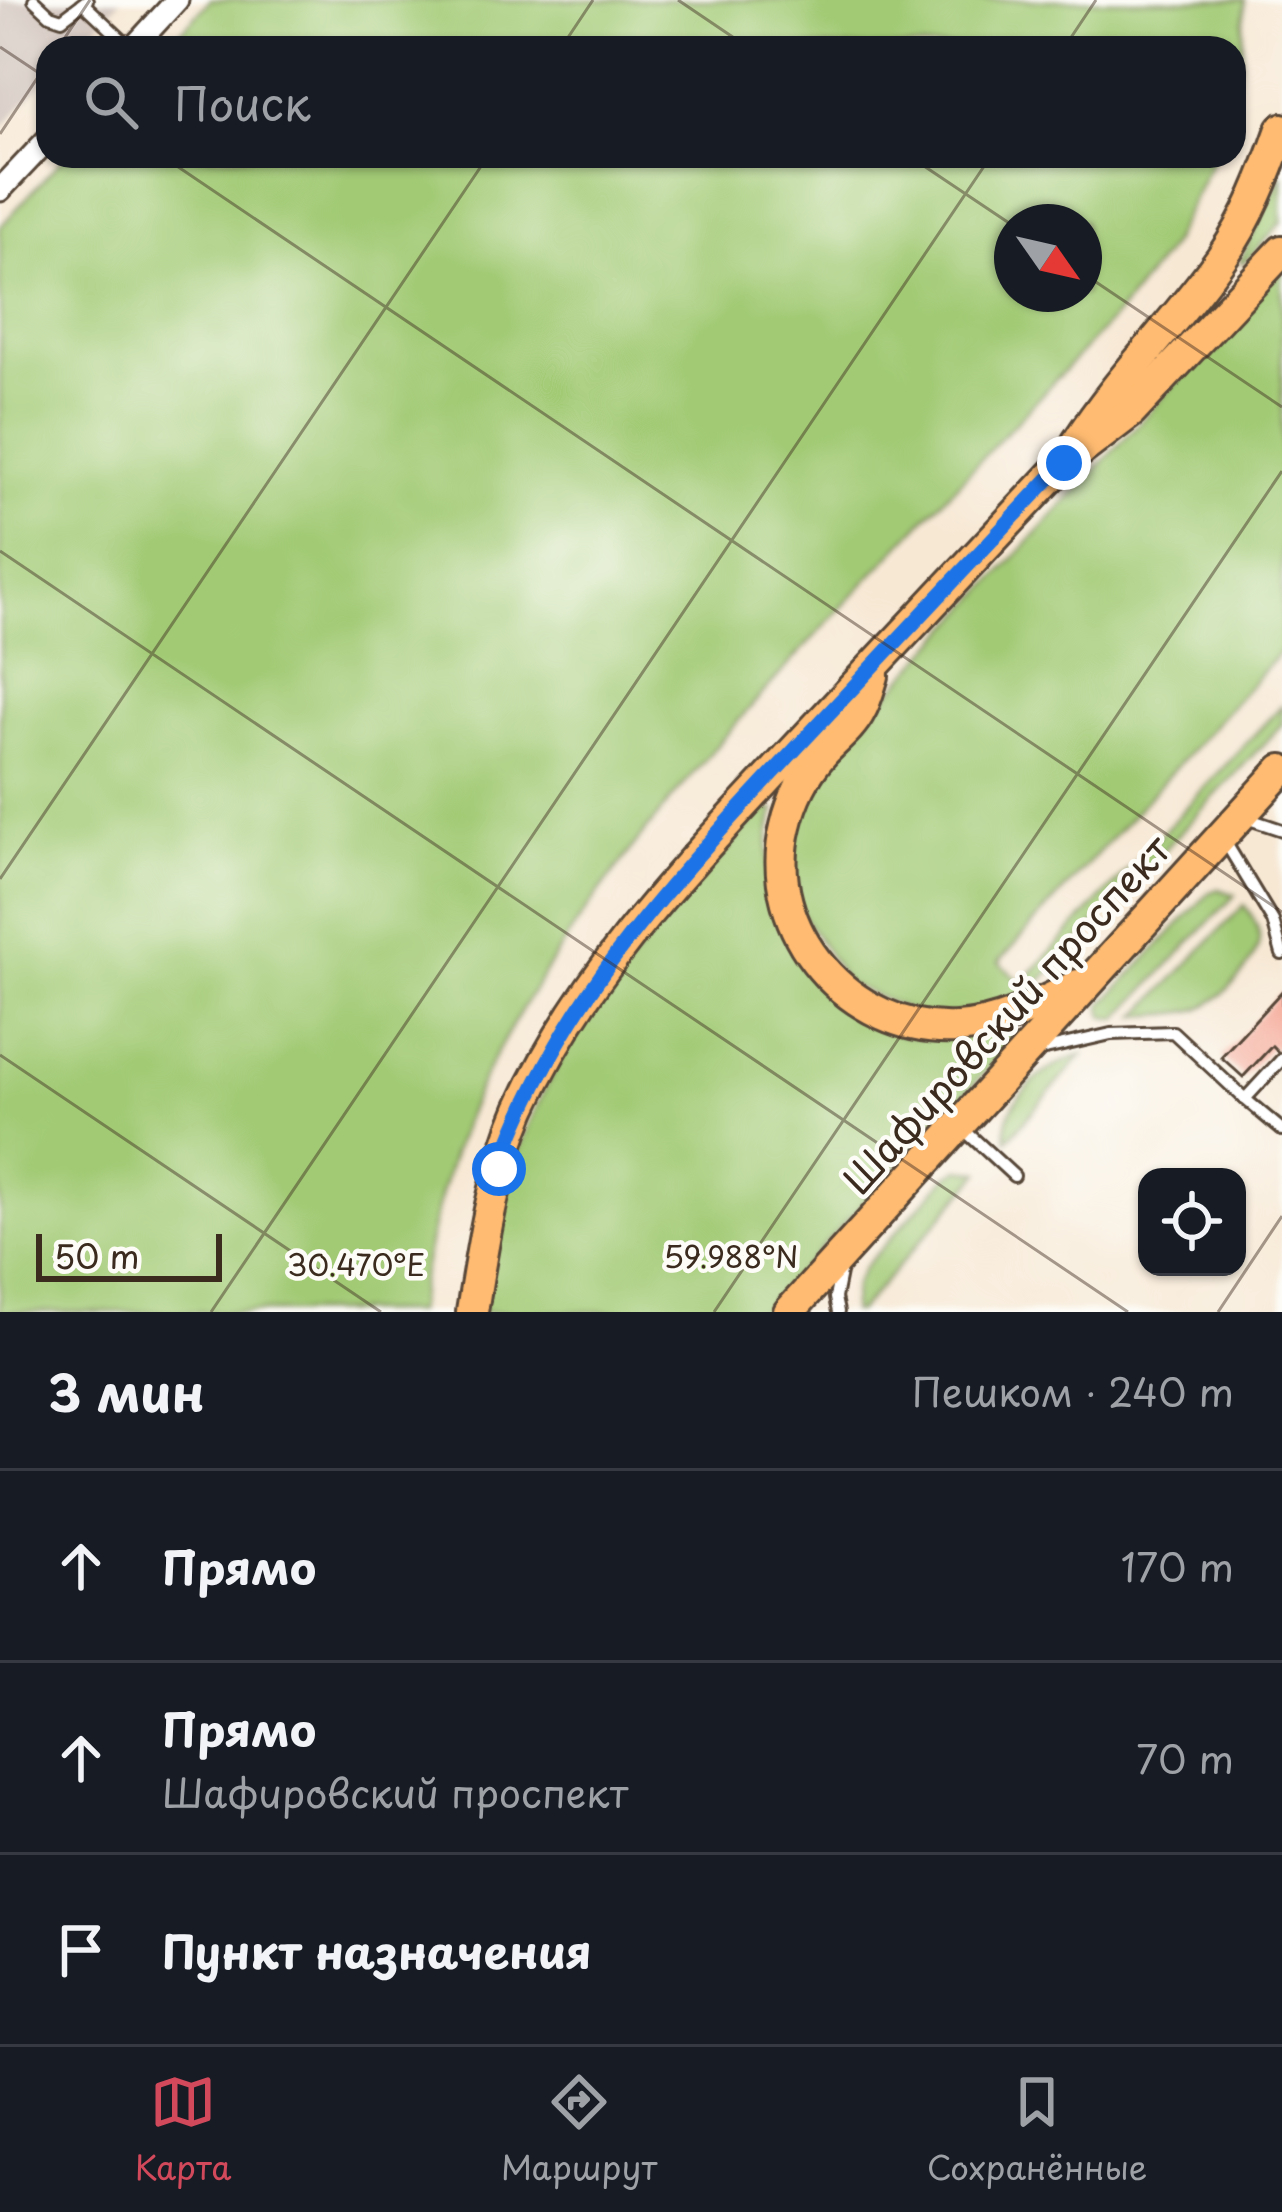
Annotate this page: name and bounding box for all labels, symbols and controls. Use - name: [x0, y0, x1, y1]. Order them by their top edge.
- search box: [36, 36, 1246, 168]
- text: Поиск: [174, 68, 311, 136]
- icon: search: [78, 69, 144, 135]
- north arrow: [994, 204, 1102, 312]
- route end: [1037, 436, 1091, 490]
- street label: Шафировский проспект: [827, 820, 1184, 1206]
- route start: [472, 1142, 526, 1196]
- map controls: [1138, 1168, 1246, 1276]
- button: locate: [1138, 1168, 1246, 1276]
- scale bar: [36, 1228, 222, 1281]
- text: 50 m: [54, 1230, 140, 1280]
- text: 59.988°N: [663, 1233, 799, 1278]
- text: 30.470°E: [287, 1241, 425, 1286]
- text: 3 мин: [48, 1352, 205, 1429]
- text: Пешком · 240 m: [912, 1361, 1234, 1420]
- text: Прямо: [162, 1532, 316, 1600]
- icon: ahead: [48, 1533, 114, 1599]
- text: 170 m: [1121, 1536, 1234, 1595]
- text: Прямо: [162, 1694, 316, 1762]
- icon: ahead: [48, 1725, 114, 1791]
- text: 70 m: [1136, 1728, 1234, 1787]
- text: Шафировский проспект: [162, 1762, 628, 1821]
- text: Пункт назначения: [162, 1916, 592, 1984]
- icon: arrive: [48, 1917, 114, 1983]
- tab: Карта: [135, 2069, 232, 2191]
- tab: Маршрут: [501, 2069, 657, 2191]
- tab: Сохранённые: [927, 2069, 1147, 2191]

